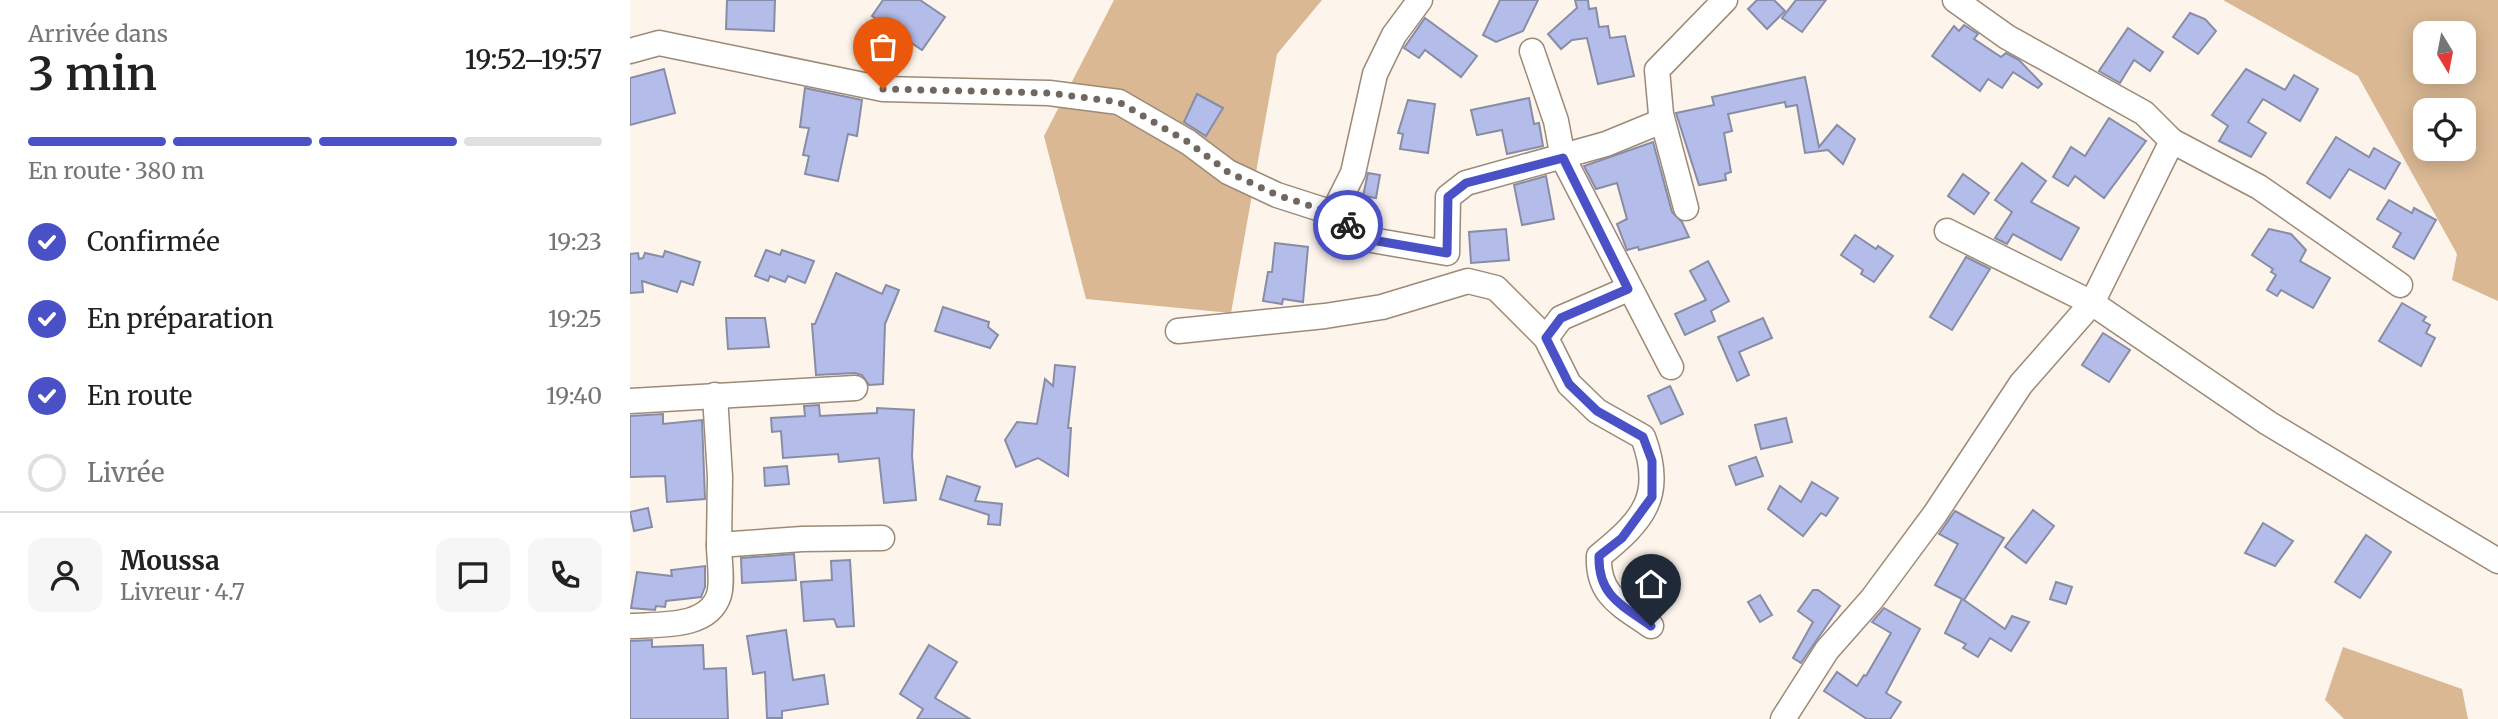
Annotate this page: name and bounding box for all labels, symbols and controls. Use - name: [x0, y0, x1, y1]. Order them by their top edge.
- pin: [853, 17, 913, 89]
- text: Arrivée dans: [28, 19, 168, 48]
- north arrow: [2413, 21, 2476, 84]
- map controls: [2413, 21, 2476, 161]
- icon: bag: [864, 28, 902, 66]
- text: 19:52–19:57: [465, 43, 602, 76]
- text: 3 min: [28, 45, 157, 103]
- button: locate: [2413, 98, 2476, 161]
- text: En route · 380 m: [28, 156, 204, 185]
- courier: [1313, 190, 1383, 260]
- icon: bike: [1329, 206, 1367, 244]
- icon: check: [28, 223, 66, 261]
- text: Confirmée: [87, 225, 220, 258]
- text: 19:23: [548, 227, 602, 256]
- icon: check: [28, 300, 66, 338]
- text: En préparation: [87, 302, 274, 335]
- text: 19:25: [548, 304, 602, 333]
- icon: check: [28, 377, 66, 415]
- text: En route: [87, 379, 192, 412]
- text: 19:40: [546, 381, 602, 410]
- text: Livrée: [87, 456, 165, 489]
- button: person: [28, 538, 102, 612]
- button: chat: [436, 538, 510, 612]
- button: phone: [528, 538, 602, 612]
- text: Moussa: [120, 544, 220, 577]
- pin: [1621, 554, 1681, 626]
- icon: home: [1632, 565, 1670, 603]
- text: Livreur · 4.7: [120, 577, 245, 606]

